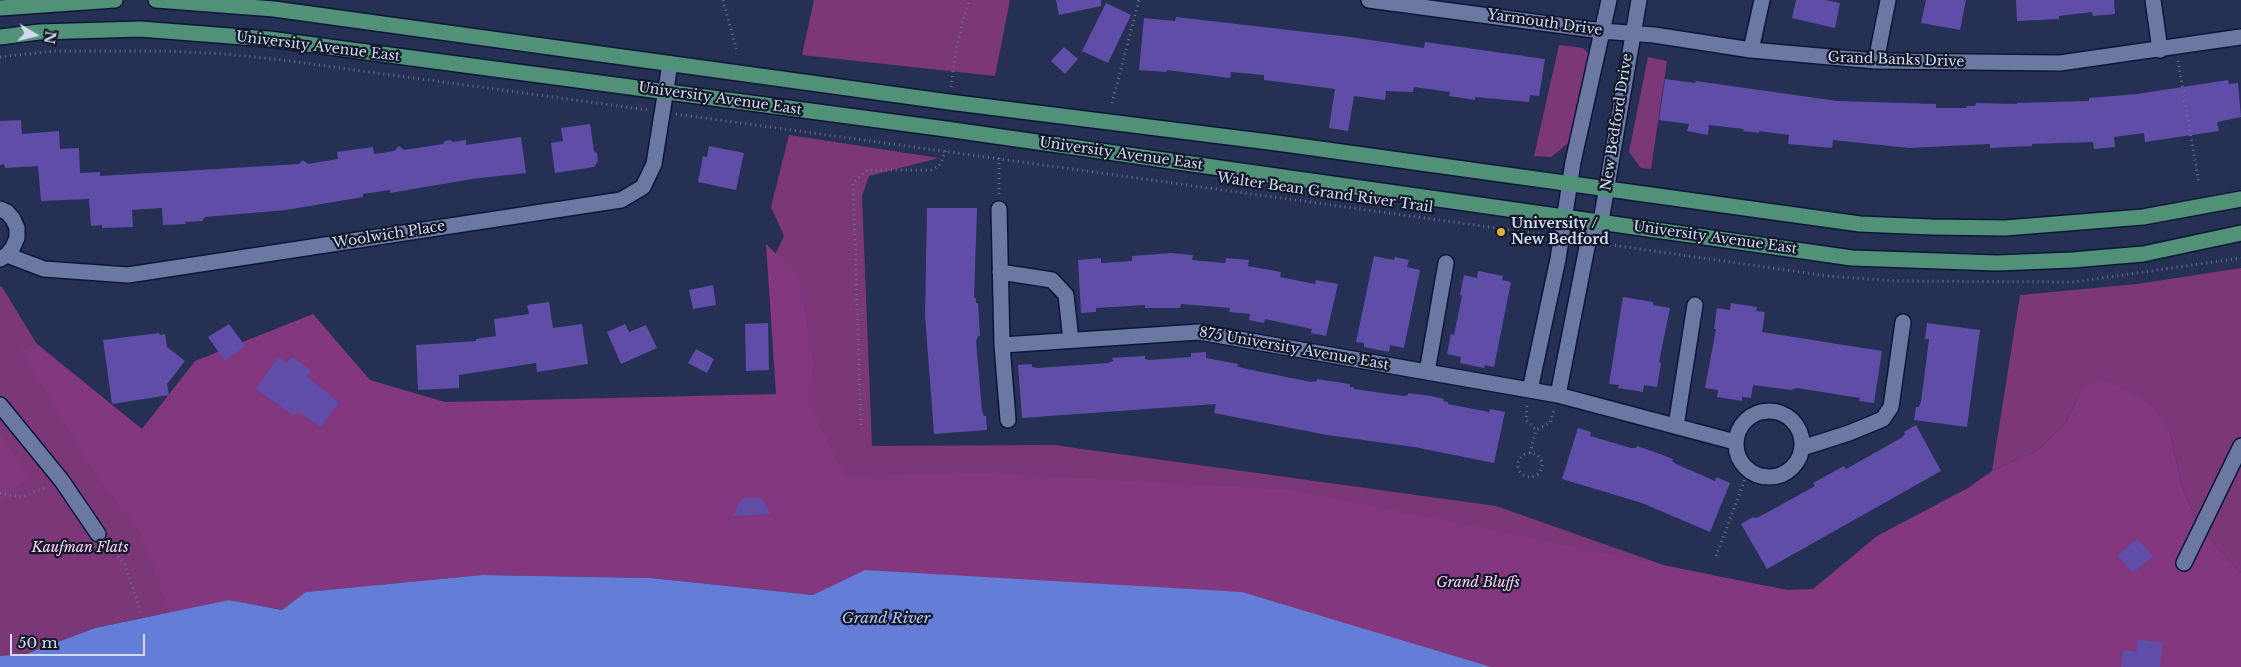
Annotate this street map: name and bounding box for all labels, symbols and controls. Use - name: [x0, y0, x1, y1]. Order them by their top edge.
- street label: Yarmouth Drive: [1486, 7, 1604, 39]
- north arrow: [10, 10, 60, 60]
- text: N: [40, 29, 60, 45]
- street label: University Avenue East: [235, 29, 401, 65]
- street label: Grand Banks Drive: [1827, 49, 1965, 71]
- street label: New Bedford Drive: [1598, 52, 1636, 192]
- street label: University Avenue East: [637, 79, 803, 119]
- street label: University Avenue East: [1038, 134, 1204, 174]
- street label: Walter Bean Grand River Trail: [1216, 170, 1434, 216]
- place label: University / New Bedford: [1511, 216, 1609, 248]
- street label: Woolwich Place: [332, 218, 446, 252]
- street label: University Avenue East: [1632, 218, 1798, 258]
- marker: University / New Bedford: [1495, 226, 1507, 238]
- street label: 875 University Avenue East: [1198, 324, 1390, 374]
- park label: Kaufman Flats: [31, 540, 129, 556]
- park label: Grand Bluffs: [1436, 575, 1520, 591]
- water label: Grand River: [842, 610, 930, 628]
- scale bar: [12, 624, 148, 656]
- text: 50 m: [18, 633, 58, 652]

